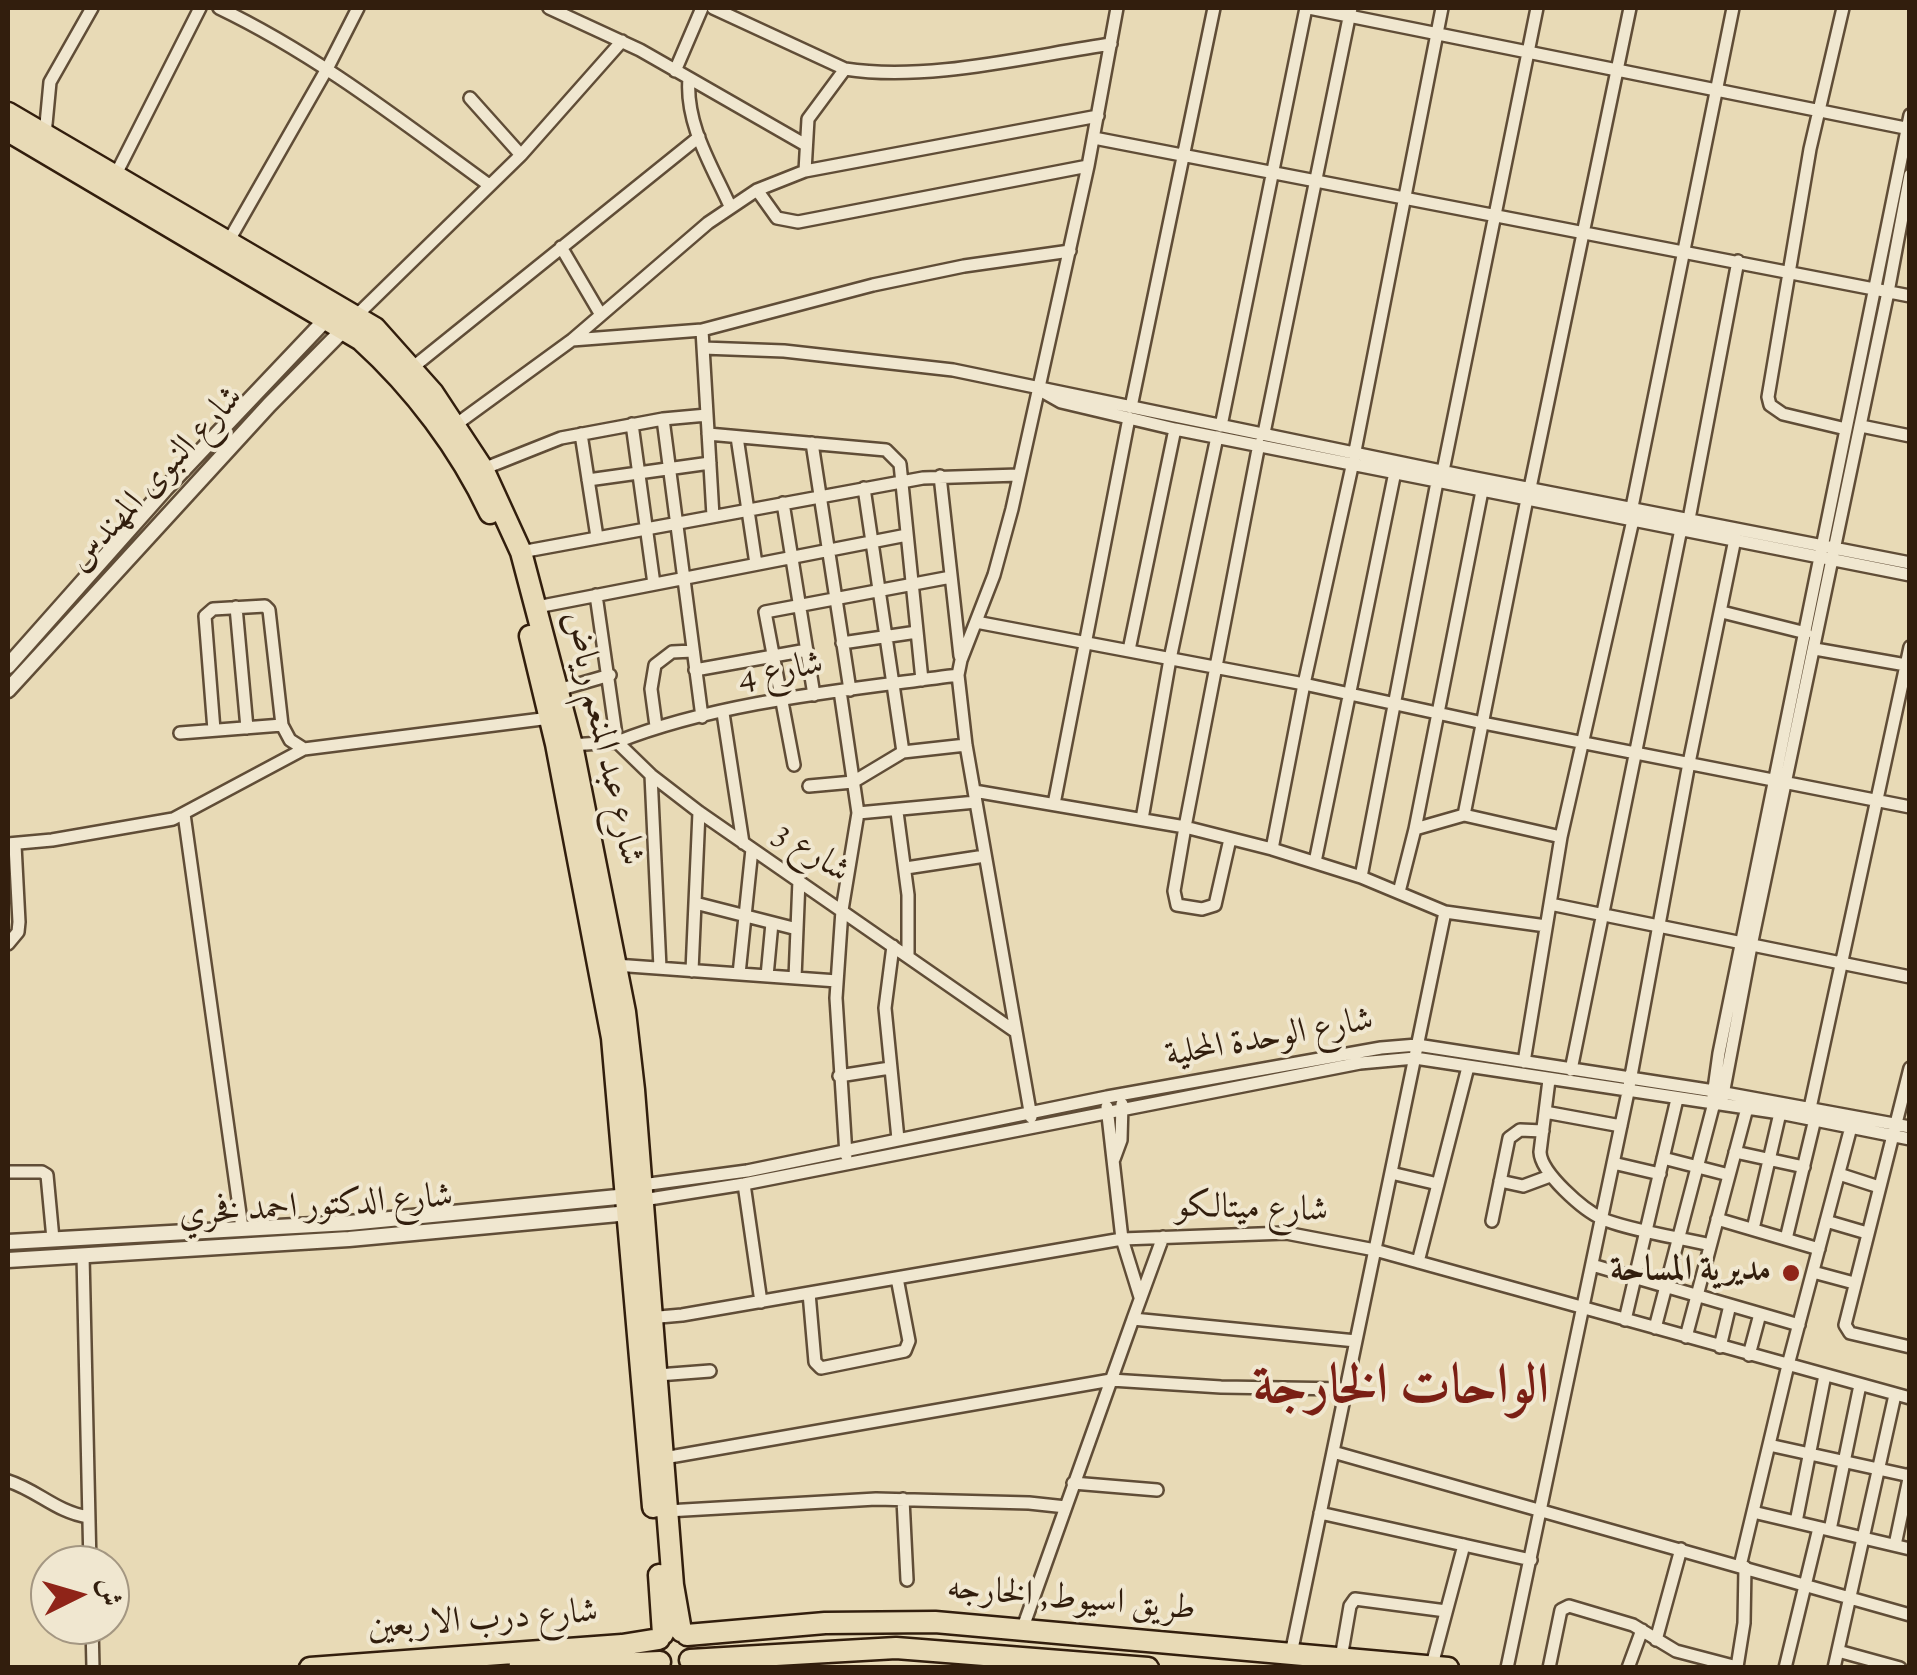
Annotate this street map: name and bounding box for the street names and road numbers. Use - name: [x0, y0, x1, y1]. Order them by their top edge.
- street label: شارع النبوى المهندس: [61, 379, 255, 583]
- street label: شارع عبد المنعم رياض: [550, 608, 650, 870]
- street label: شارع 4: [735, 646, 827, 702]
- street label: شارع 3: [764, 815, 856, 895]
- street label: شارع الوحدة المحلية: [1163, 1002, 1377, 1080]
- street label: شارع الدكتور احمد فخري: [177, 1178, 455, 1240]
- street label: شارع ميتالكو: [1175, 1188, 1329, 1236]
- street label: طريق اسيوط, الخارجه: [945, 1570, 1197, 1634]
- street label: شارع درب الاربعين: [366, 1594, 600, 1652]

